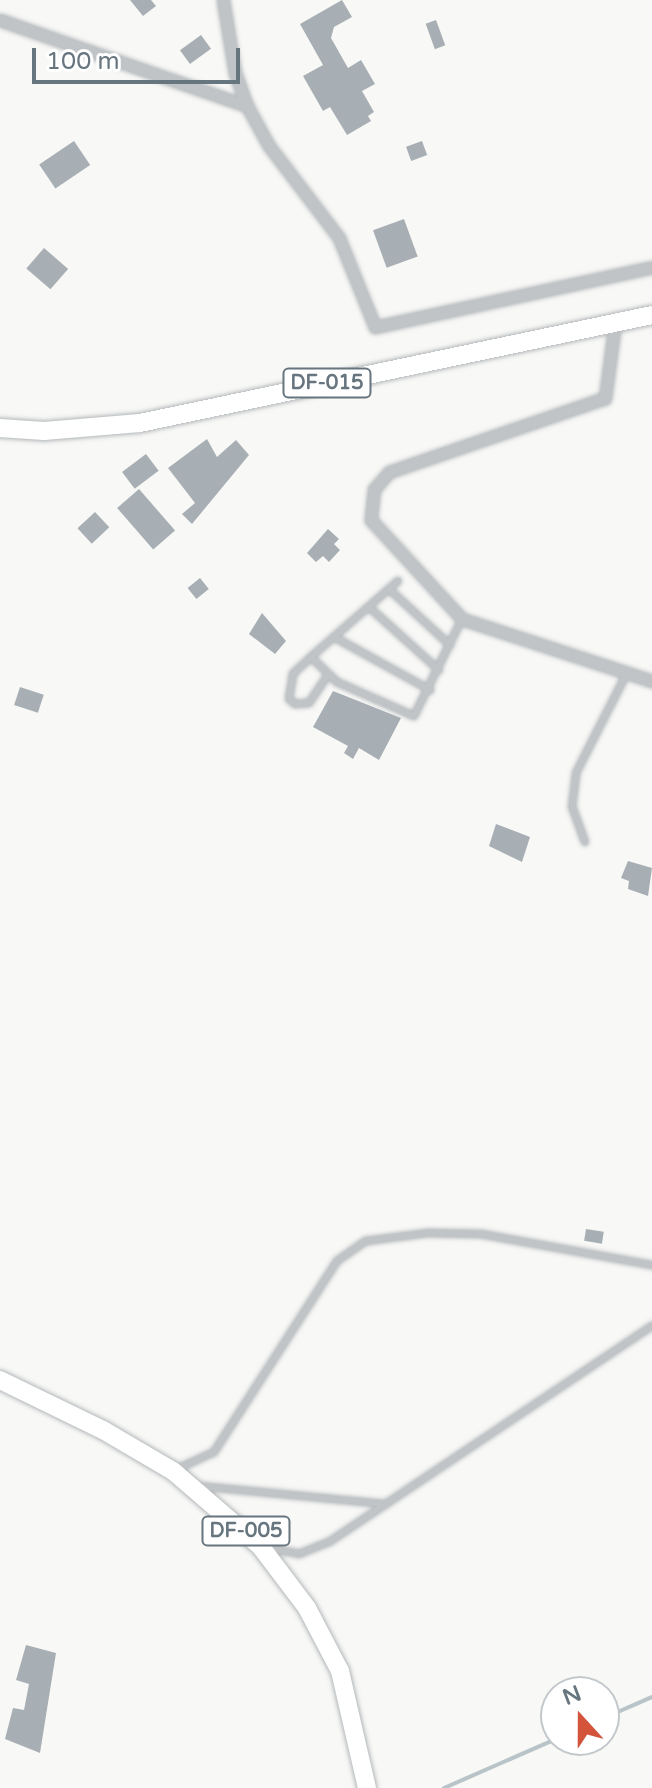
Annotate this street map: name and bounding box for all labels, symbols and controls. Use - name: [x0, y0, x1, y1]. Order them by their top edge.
- scale bar: [36, 32, 244, 82]
- text: 100 m: [46, 47, 120, 76]
- road number: DF-015: [281, 367, 373, 399]
- road number: DF-005: [200, 1515, 292, 1547]
- north arrow: [540, 1676, 620, 1756]
- text: N: [559, 1680, 585, 1711]

